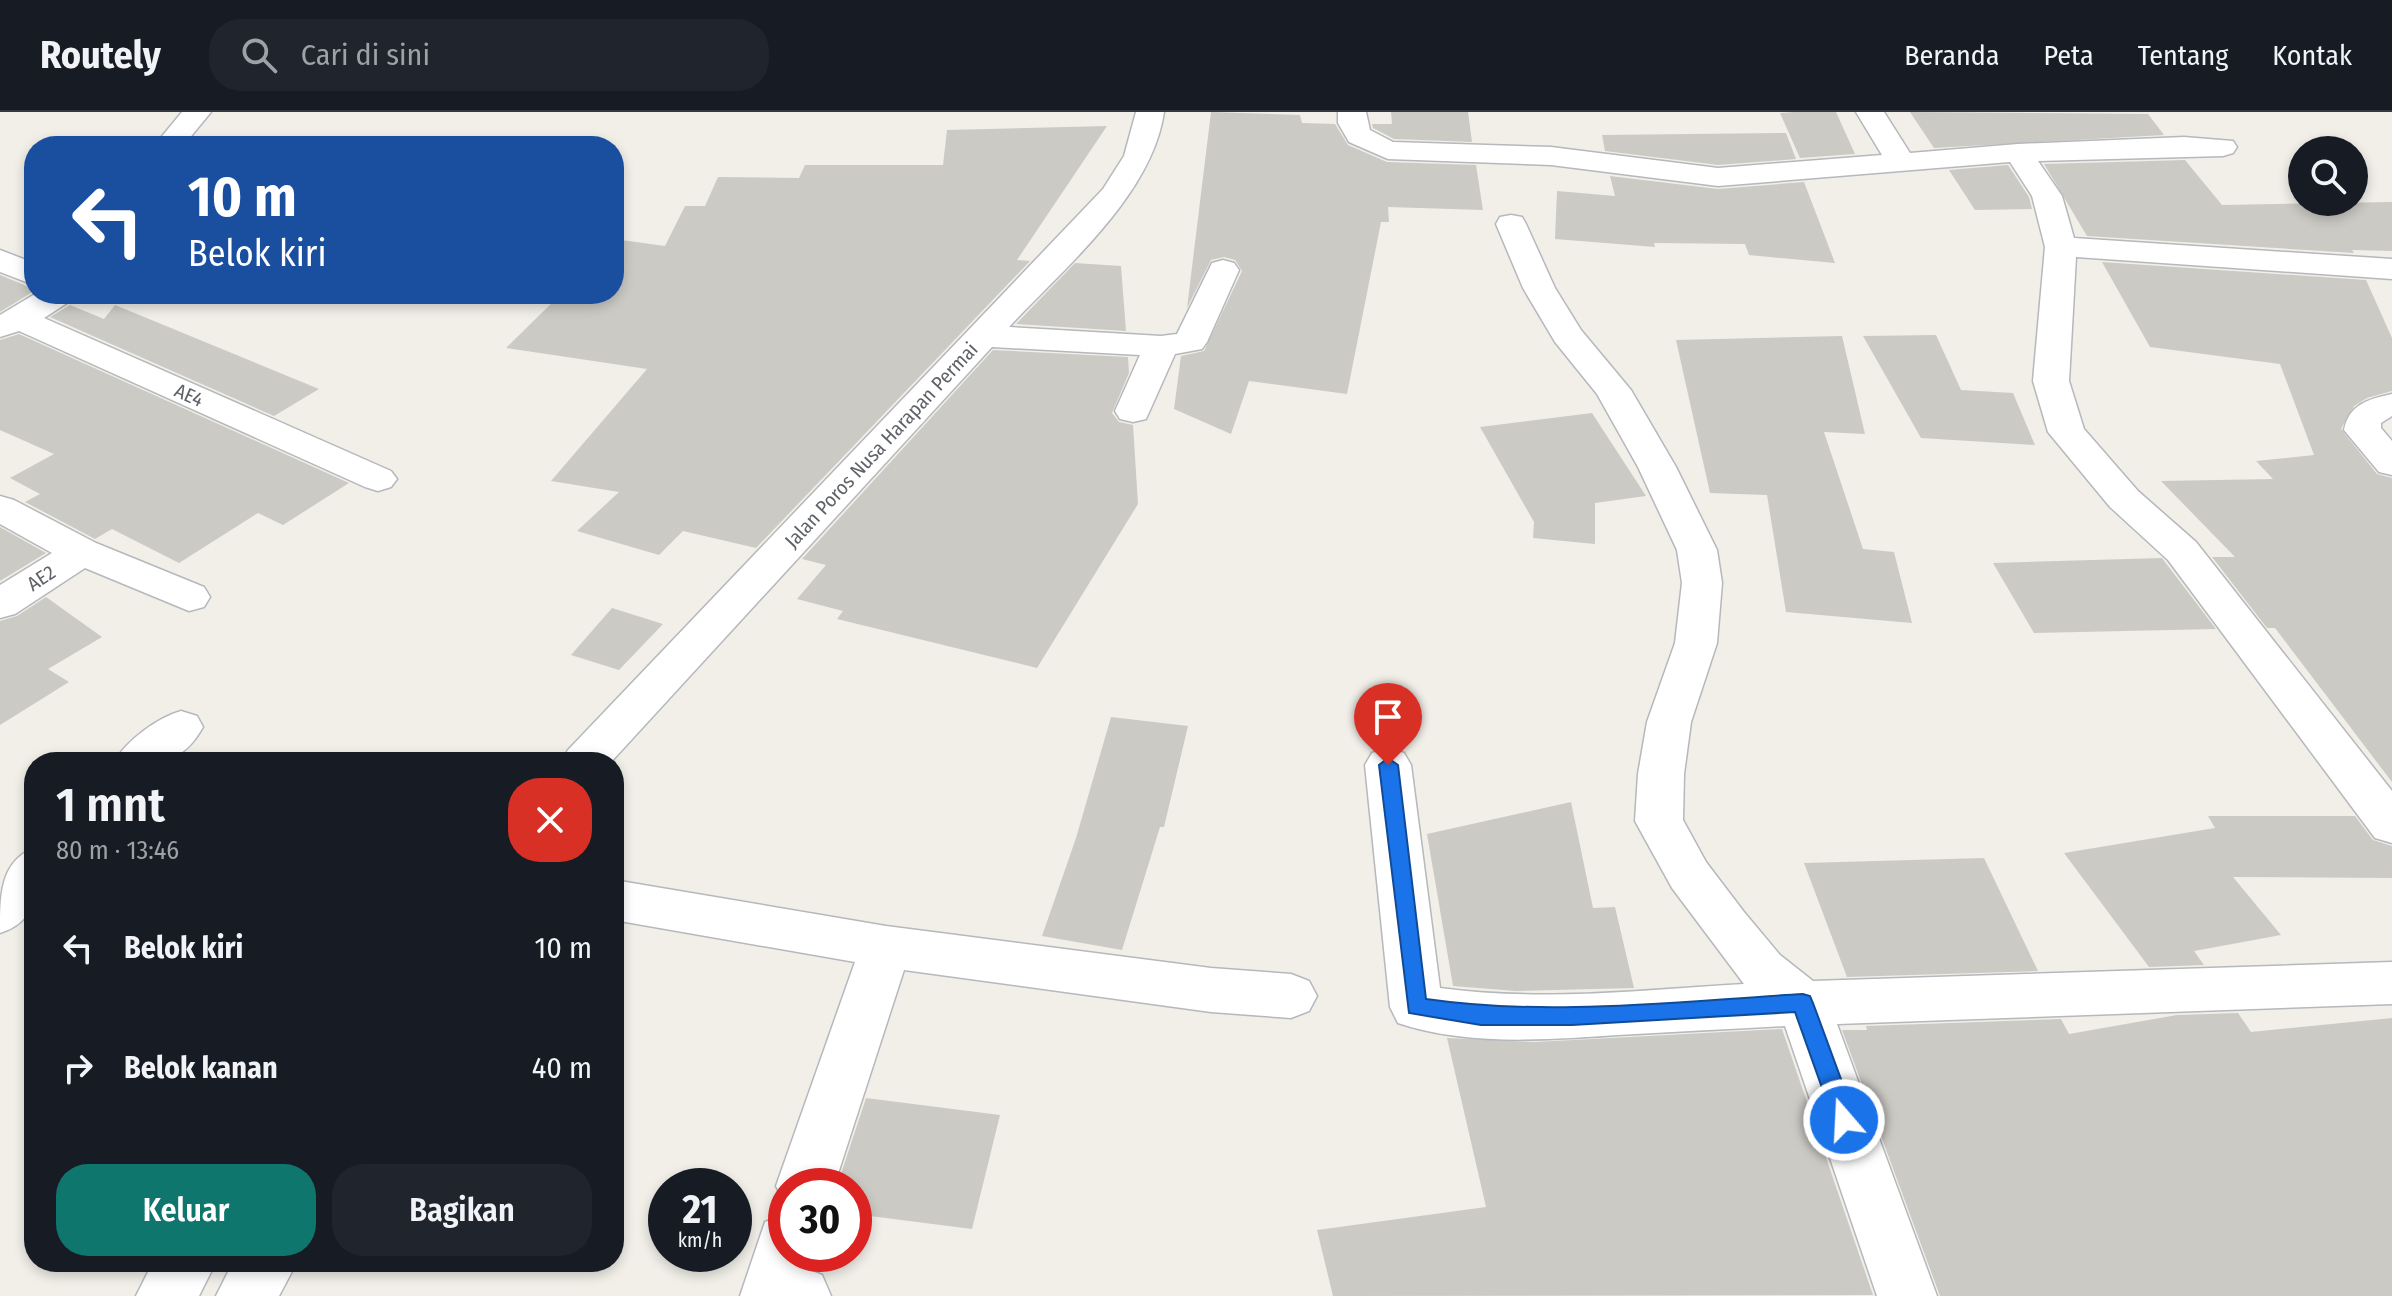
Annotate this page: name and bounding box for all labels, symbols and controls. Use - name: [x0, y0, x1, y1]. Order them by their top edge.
- search box: [209, 19, 769, 91]
- text: Routely: [40, 32, 161, 78]
- icon: search: [237, 33, 281, 77]
- text: Cari di sini: [301, 37, 430, 73]
- text: Beranda: [1904, 39, 1999, 72]
- text: Peta: [2043, 39, 2094, 72]
- text: Tentang: [2138, 39, 2228, 72]
- text: Kontak: [2272, 39, 2352, 72]
- map controls: [2288, 136, 2368, 216]
- button: search: [2288, 136, 2368, 216]
- text: 10 m: [188, 164, 297, 231]
- icon: left: [56, 168, 160, 272]
- text: Belok kiri: [188, 232, 326, 276]
- street label: Jalan Poros Nusa Harapan Permai: [780, 337, 982, 553]
- street label: AE4: [171, 378, 207, 412]
- street label: AE2: [22, 560, 60, 596]
- pin: [1354, 683, 1422, 765]
- icon: arrive: [1366, 695, 1410, 739]
- text: 1 mnt: [56, 776, 165, 834]
- button: close: [508, 778, 592, 862]
- text: 80 m · 13:46: [56, 835, 179, 866]
- icon: left: [56, 926, 100, 970]
- text: Belok kiri: [124, 930, 243, 966]
- text: 10 m: [535, 930, 592, 966]
- icon: right: [56, 1046, 100, 1090]
- text: Belok kanan: [124, 1050, 278, 1086]
- text: 40 m: [532, 1050, 592, 1086]
- position arrow: [1802, 1078, 1886, 1162]
- button: Keluar: [56, 1164, 316, 1256]
- button: Bagikan: [332, 1164, 592, 1256]
- speed limit sign: 30: [768, 1168, 872, 1272]
- text: 21: [683, 1186, 717, 1234]
- text: km/h: [678, 1228, 722, 1252]

